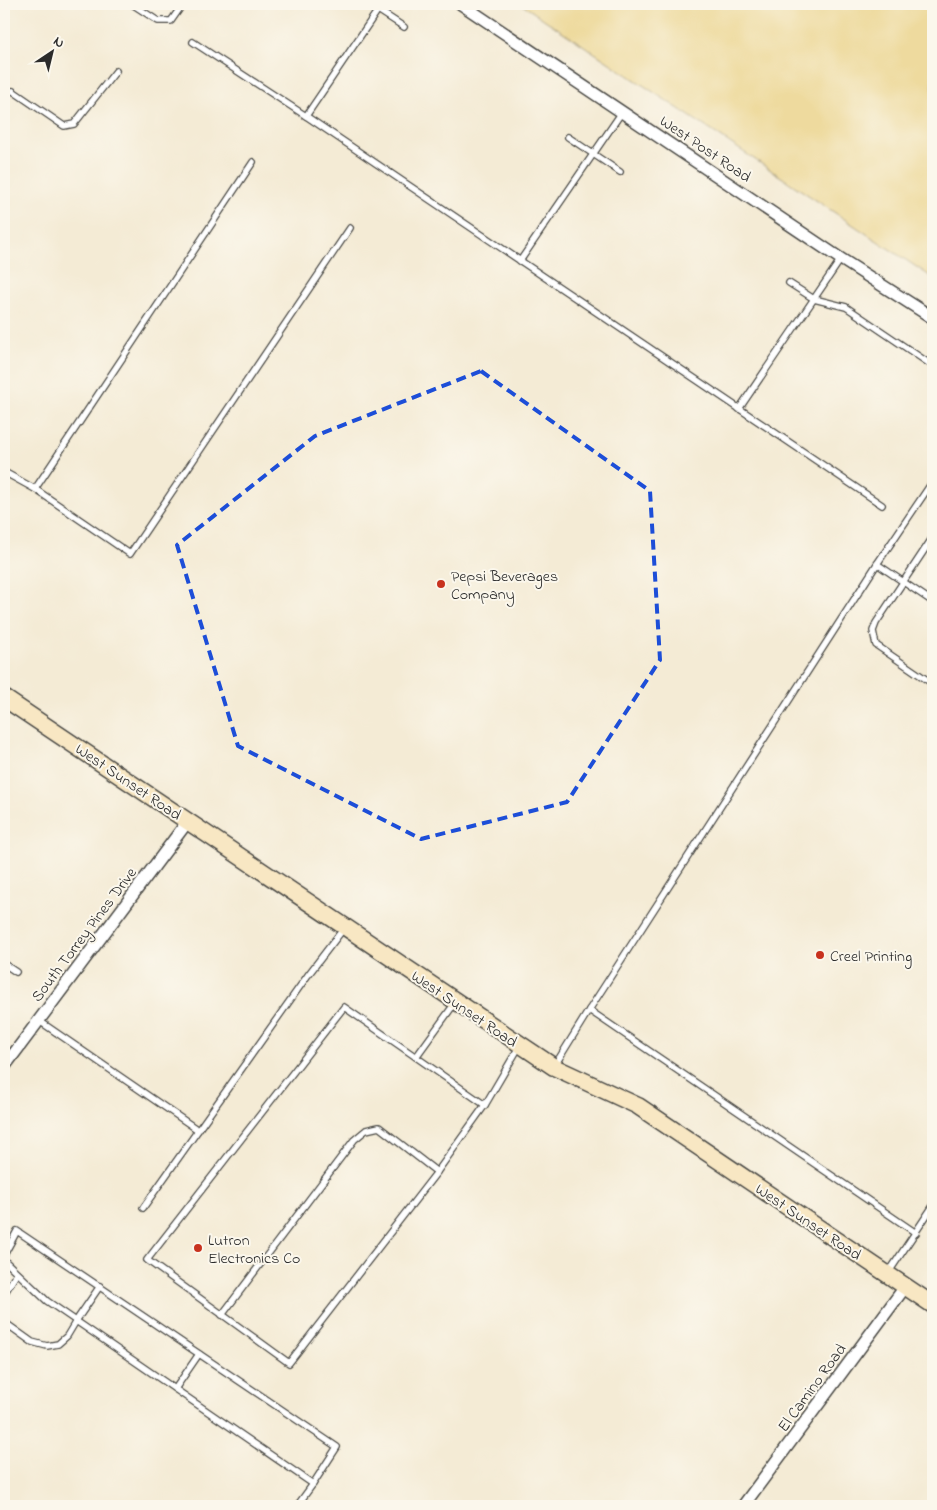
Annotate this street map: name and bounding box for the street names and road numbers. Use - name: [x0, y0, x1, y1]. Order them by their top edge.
- street label: West Post Road: [654, 110, 756, 189]
- street label: West Sunset Road: [70, 738, 186, 827]
- street label: South Torrey Pines Drive: [26, 862, 144, 1008]
- street label: West Sunset Road: [406, 965, 522, 1054]
- street label: West Sunset Road: [750, 1178, 866, 1267]
- street label: El Camino Road: [772, 1339, 853, 1437]

